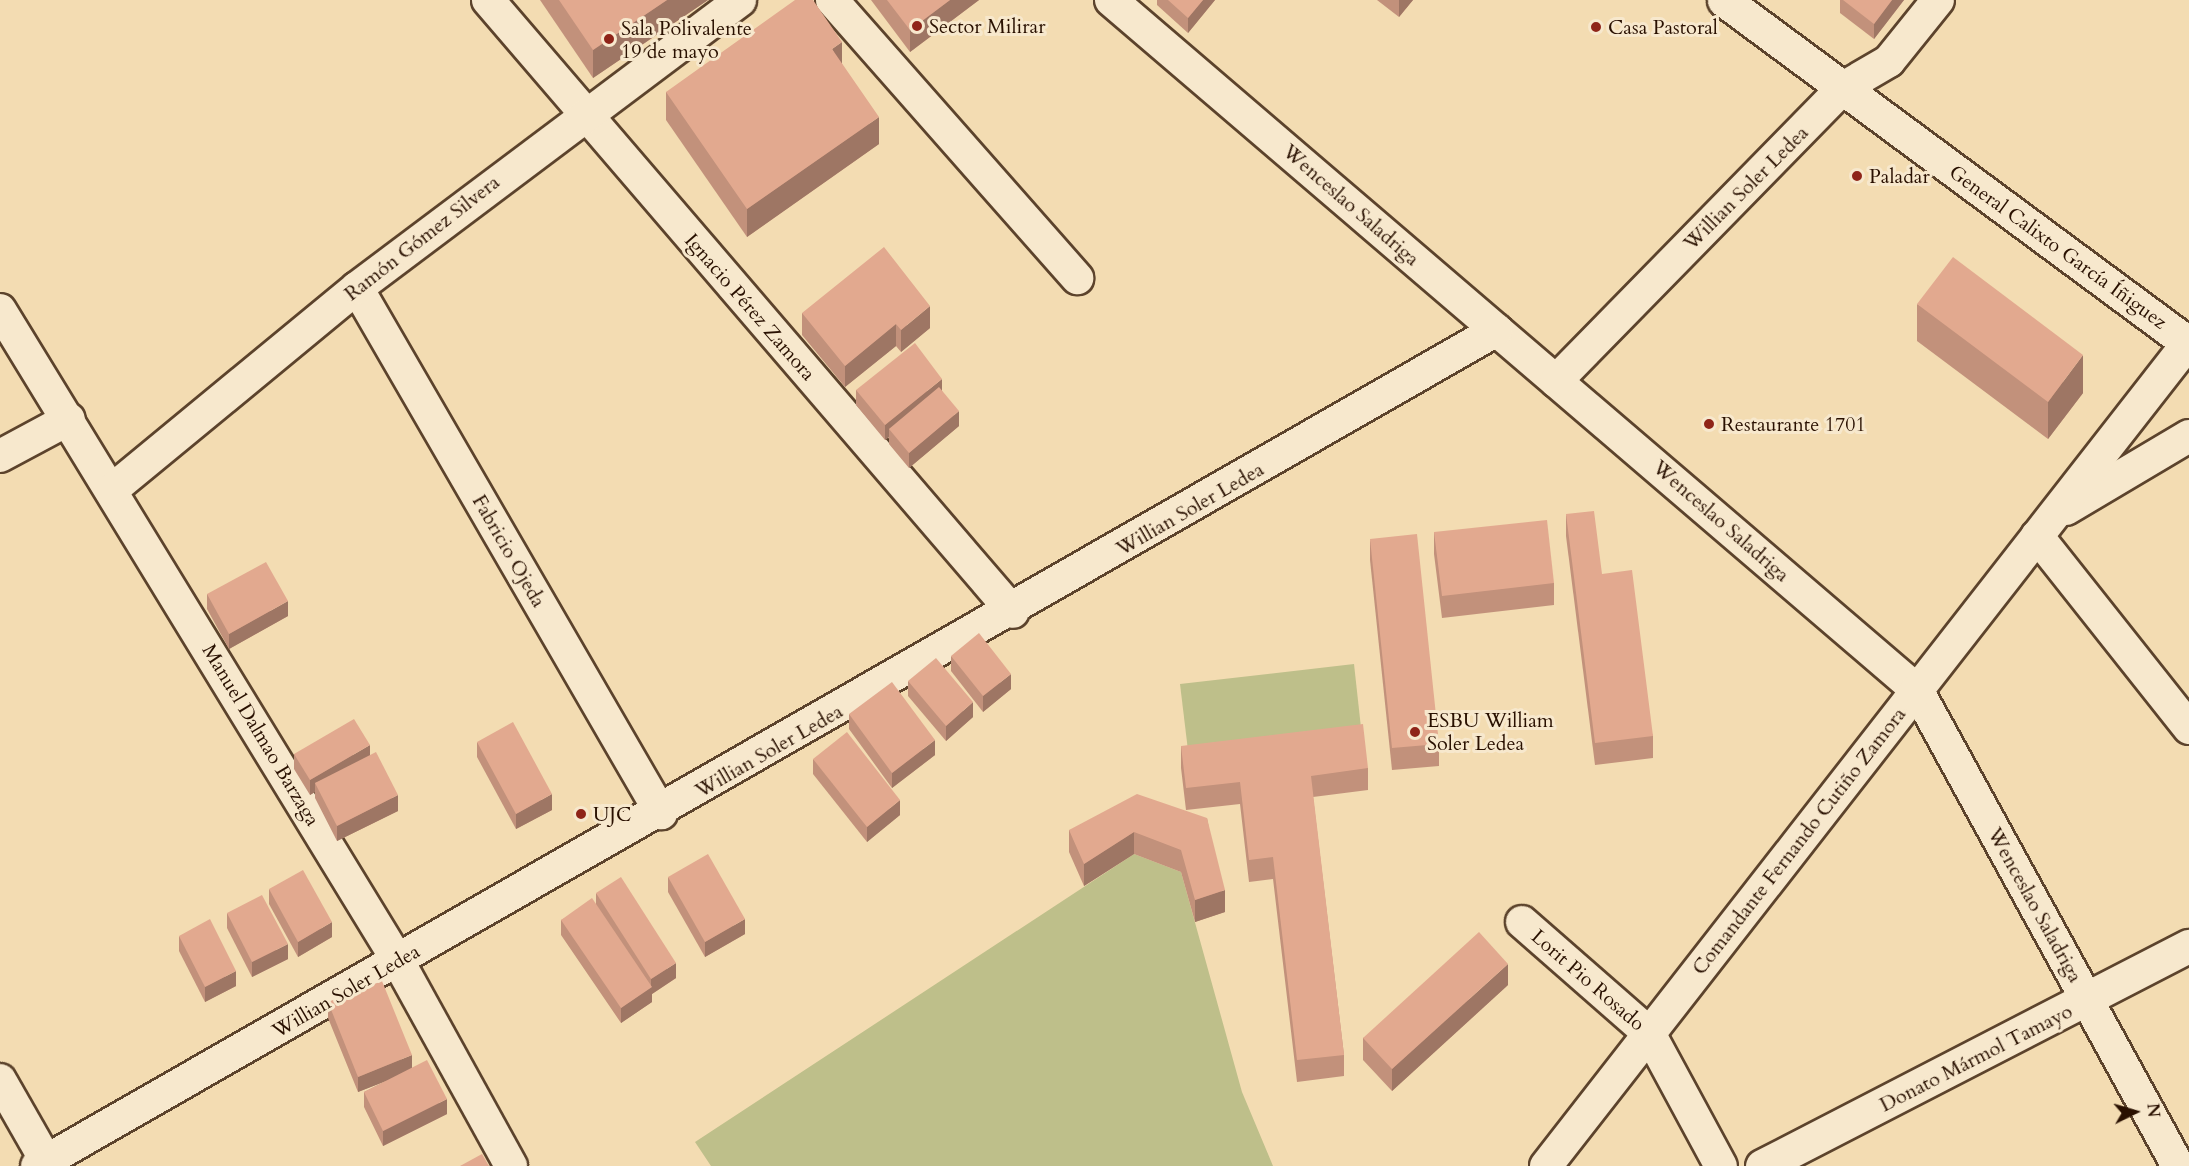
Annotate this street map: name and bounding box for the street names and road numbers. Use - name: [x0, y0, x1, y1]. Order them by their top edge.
- street label: Willian Soler Ledea: [1679, 121, 1813, 255]
- street label: Wenceslao Saladriga: [1278, 139, 1424, 271]
- street label: General Calixto García Íñiguez: [1944, 160, 2172, 334]
- street label: Ramón Gómez Silvera: [340, 170, 504, 306]
- street label: Ignacio Pérez Zamora: [680, 229, 820, 385]
- street label: Wenceslao Saladriga: [1648, 455, 1794, 587]
- street label: Willian Soler Ledea: [1112, 457, 1268, 561]
- street label: Fabricio Ojeda: [467, 490, 551, 612]
- street label: Manuel Dalmao Barzaga: [197, 640, 325, 830]
- street label: Willian Soler Ledea: [691, 699, 847, 803]
- street label: Comandante Fernando Cutiño Zamora: [1687, 703, 1911, 979]
- street label: Wenceslao Saladriga: [1983, 823, 2087, 987]
- street label: Lorit Pio Rosado: [1526, 924, 1650, 1036]
- street label: Willian Soler Ledea: [268, 939, 424, 1043]
- street label: Donato Mármol Tamayo: [1876, 999, 2076, 1117]

